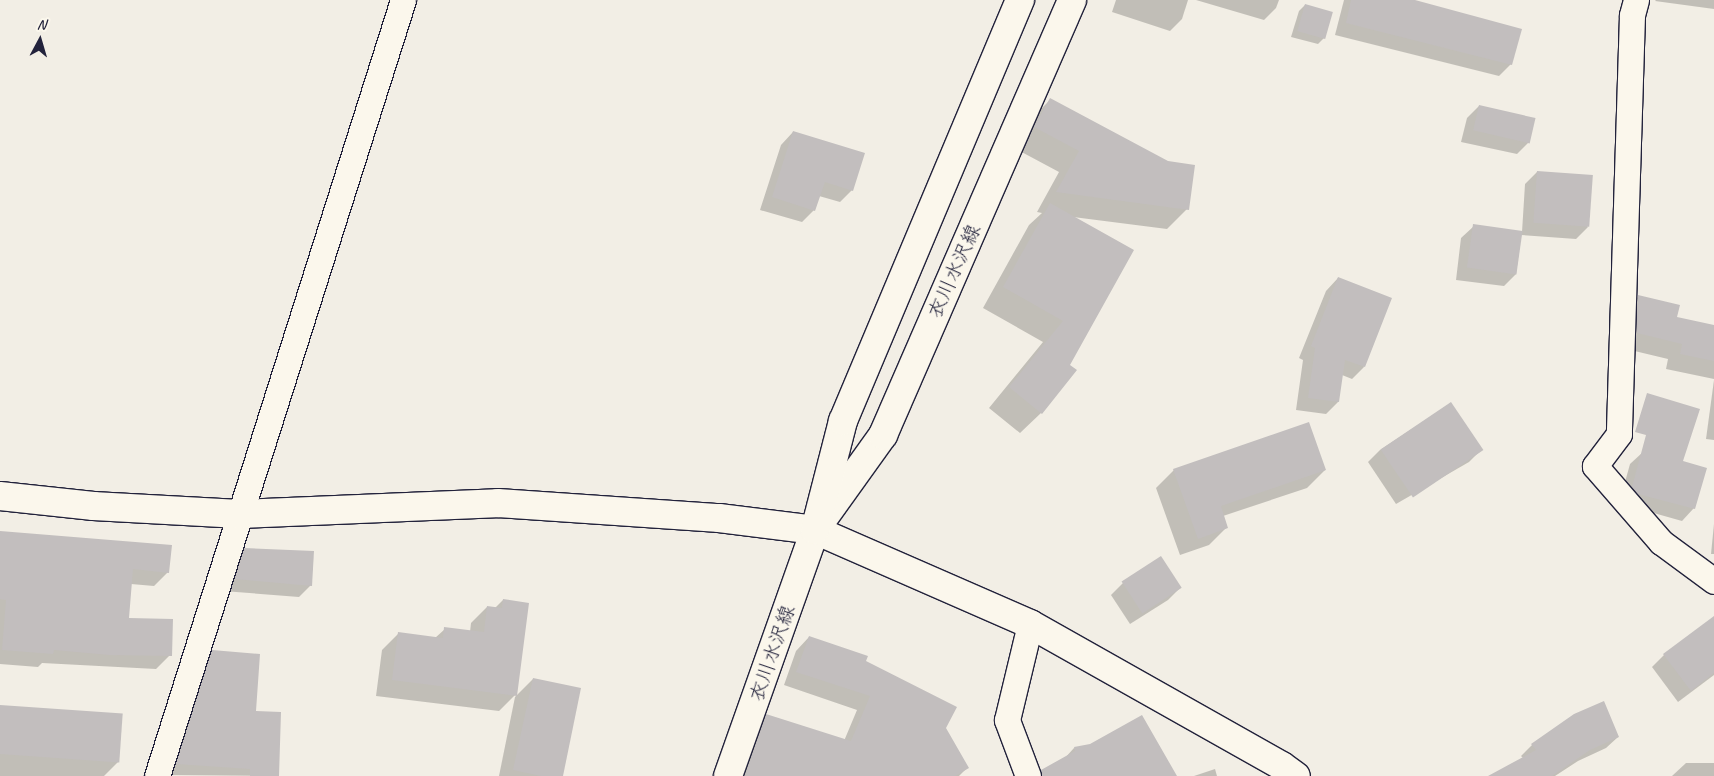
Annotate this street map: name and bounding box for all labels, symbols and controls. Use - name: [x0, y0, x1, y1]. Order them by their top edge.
- north arrow: [15, 15, 65, 65]
- text: N: [36, 16, 47, 33]
- street label: 衣川水沢線: [923, 220, 985, 322]
- street label: 衣川水沢線: [744, 602, 800, 704]

